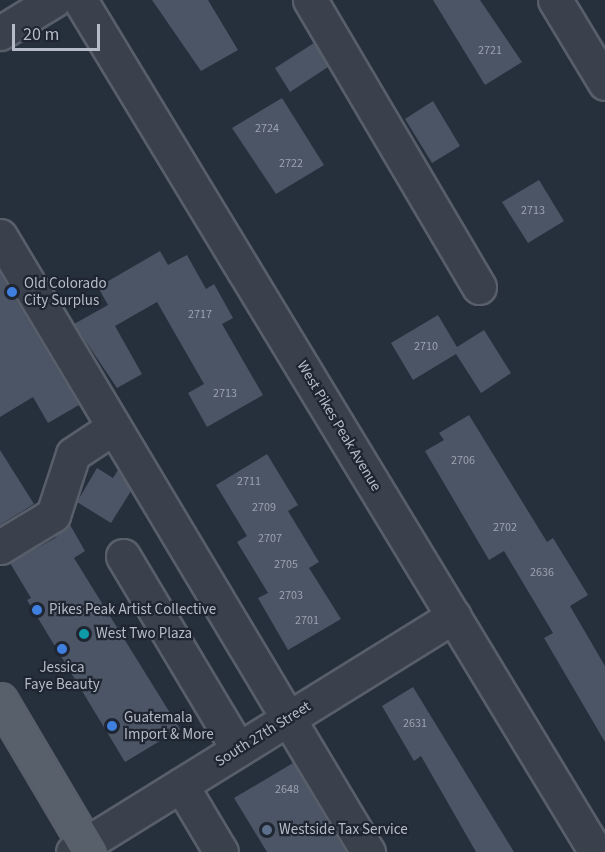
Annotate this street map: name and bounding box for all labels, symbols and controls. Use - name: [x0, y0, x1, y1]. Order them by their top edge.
- scale bar: [15, 12, 104, 50]
- text: 20 m: [23, 22, 59, 47]
- house number: 2721: [478, 44, 502, 58]
- house number: 2724: [255, 122, 279, 136]
- house number: 2722: [279, 157, 303, 171]
- house number: 2713: [521, 204, 545, 218]
- place label: Old Colorado City Surplus: [24, 274, 107, 309]
- marker: Old Colorado City Surplus: [5, 285, 19, 299]
- house number: 2717: [188, 308, 212, 322]
- house number: 2710: [414, 340, 438, 354]
- street label: West Pikes Peak Avenue: [293, 358, 385, 494]
- house number: 2713: [213, 387, 237, 401]
- house number: 2706: [451, 454, 475, 468]
- house number: 2711: [237, 475, 261, 489]
- house number: 2709: [252, 501, 276, 515]
- house number: 2702: [493, 521, 517, 535]
- house number: 2707: [258, 532, 282, 546]
- house number: 2705: [274, 558, 298, 572]
- house number: 2636: [530, 566, 554, 580]
- house number: 2703: [279, 589, 303, 603]
- place label: Pikes Peak Artist Collective: [49, 601, 216, 619]
- marker: Pikes Peak Artist Collective: [30, 603, 44, 617]
- house number: 2701: [295, 614, 319, 628]
- place label: West Two Plaza: [96, 625, 192, 643]
- marker: West Two Plaza: [77, 627, 91, 641]
- marker: Jessica Faye Beauty: [55, 642, 69, 656]
- place label: Jessica Faye Beauty: [24, 658, 100, 693]
- street label: South 27th Street: [212, 697, 314, 771]
- place label: Guatemala Import & More: [124, 708, 214, 743]
- house number: 2631: [403, 717, 427, 731]
- marker: Guatemala Import & More: [105, 719, 119, 733]
- house number: 2648: [275, 783, 299, 797]
- place label: Westside Tax Service: [279, 821, 408, 839]
- marker: Westside Tax Service: [260, 823, 274, 837]

